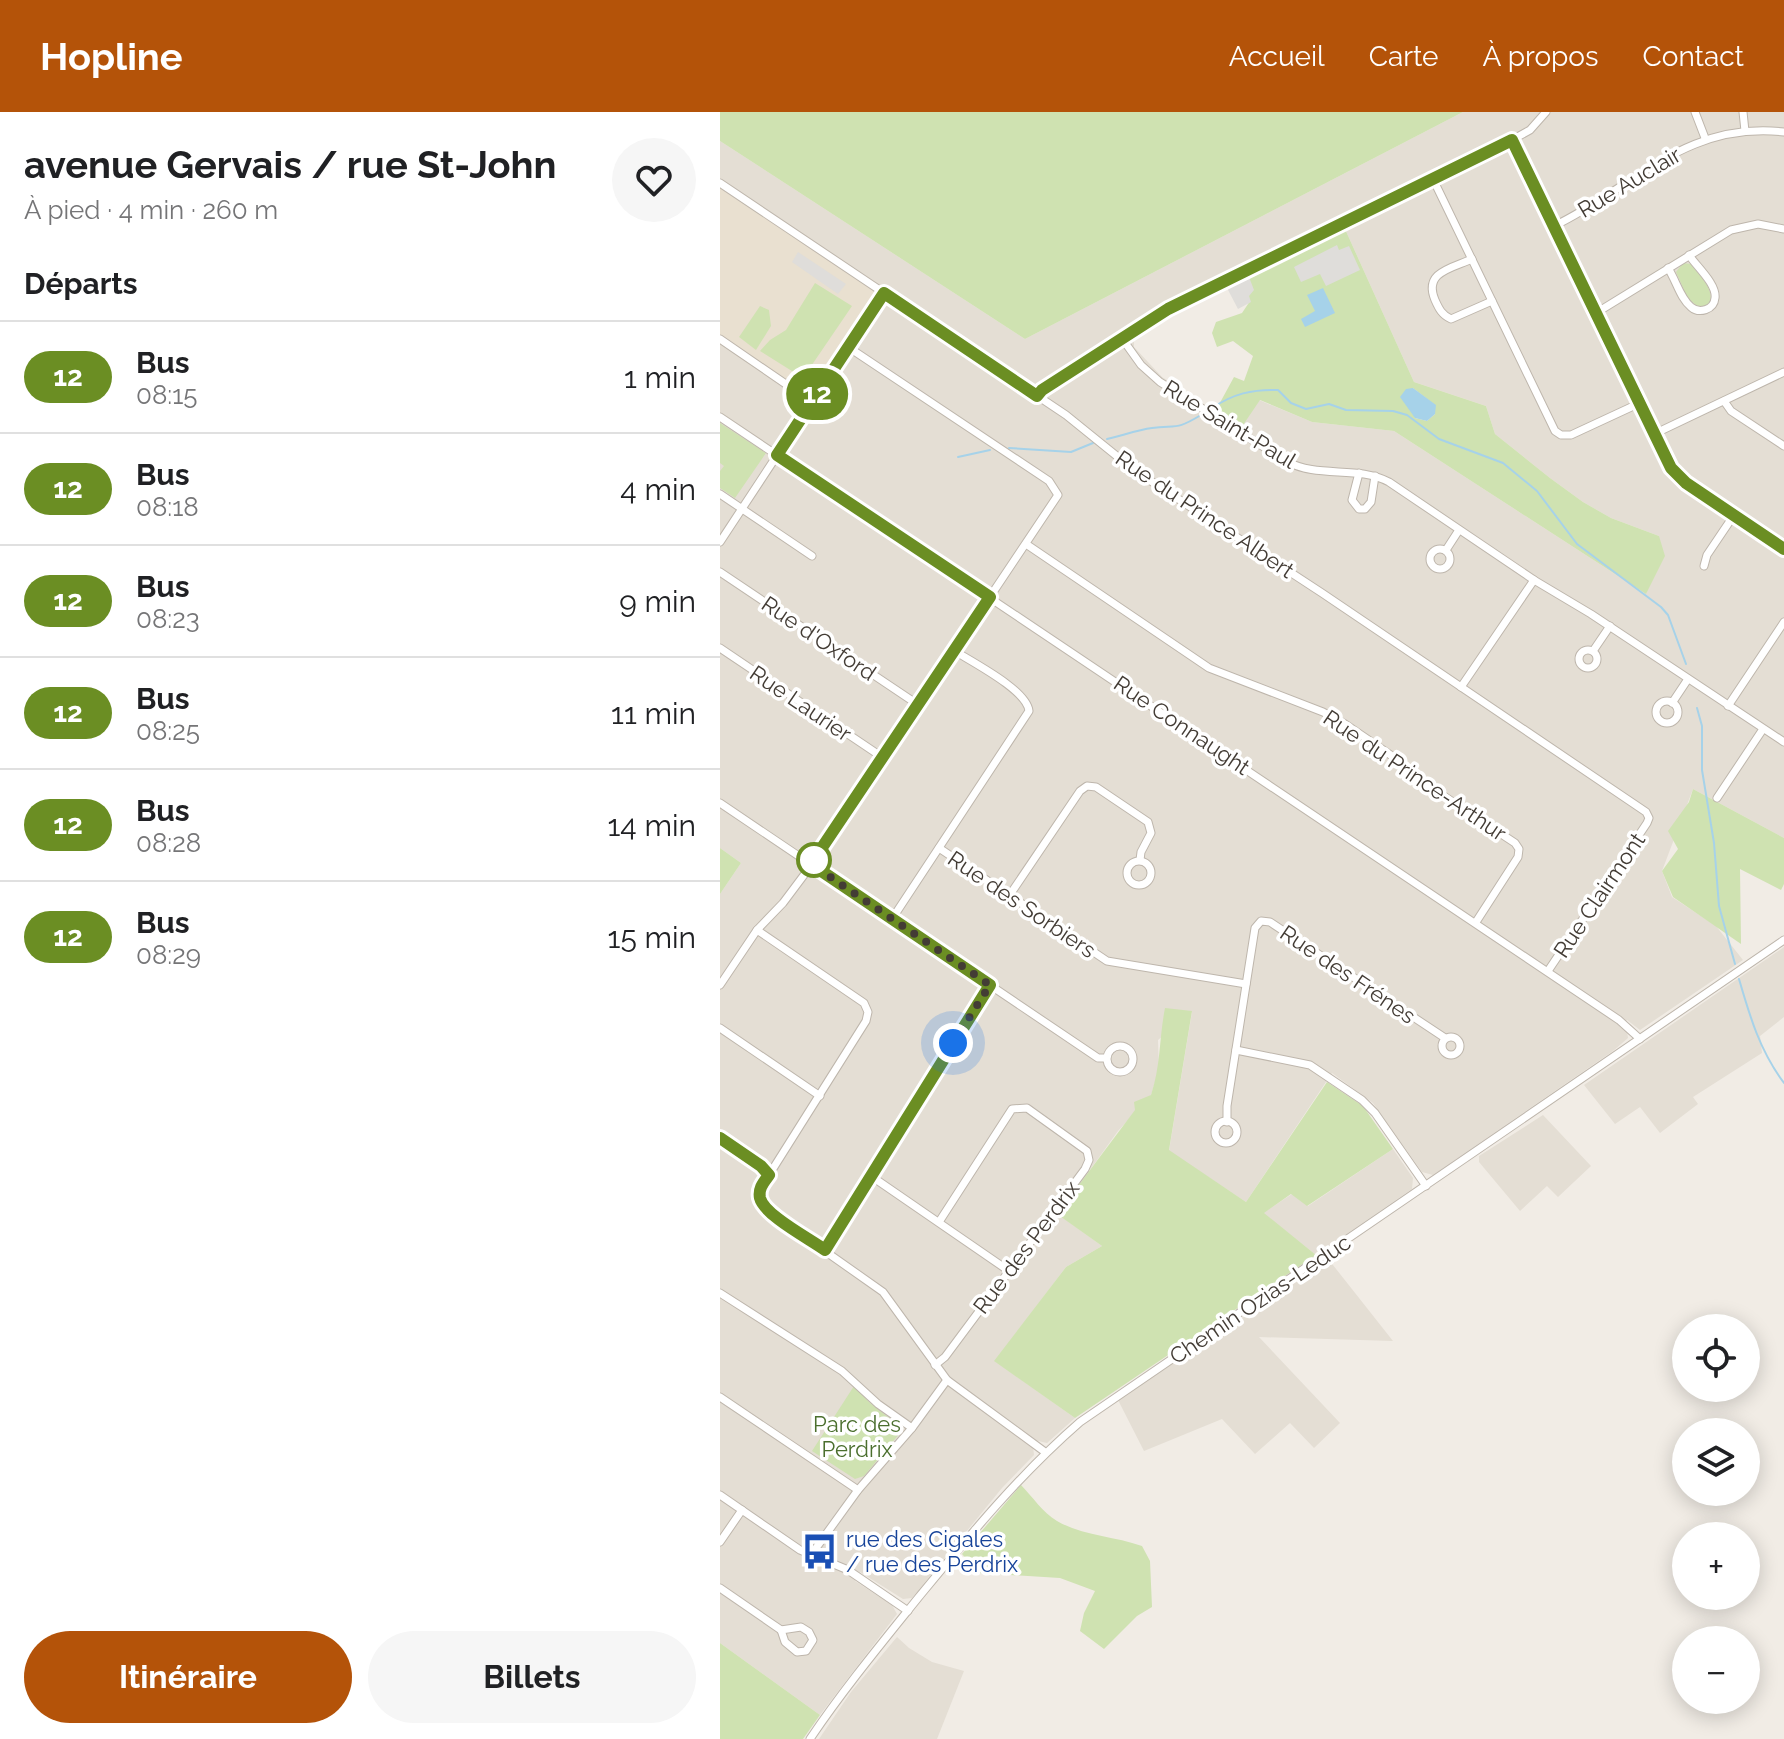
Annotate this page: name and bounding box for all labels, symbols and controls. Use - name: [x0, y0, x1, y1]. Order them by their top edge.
- text: Hopline: [40, 34, 183, 79]
- text: Accueil: [1229, 40, 1325, 73]
- text: Carte: [1369, 40, 1439, 73]
- text: À propos: [1483, 40, 1599, 73]
- text: Contact: [1643, 40, 1744, 73]
- button: heart: [612, 138, 696, 222]
- street label: Rue Auclair: [1573, 141, 1685, 223]
- text: avenue Gervais / rue St-John: [24, 142, 557, 187]
- text: À pied · 4 min · 260 m: [24, 195, 278, 225]
- text: Départs: [24, 266, 138, 301]
- text: Bus: [136, 345, 190, 380]
- text: 12: [53, 360, 83, 393]
- text: 1 min: [624, 360, 696, 395]
- line badge: 12: [781, 368, 853, 420]
- street label: Rue Saint-Paul: [1159, 374, 1301, 474]
- text: 12: [802, 377, 832, 410]
- text: 08:15: [136, 380, 198, 410]
- street label: Rue du Prince Albert: [1111, 445, 1300, 584]
- text: Bus: [136, 457, 190, 492]
- text: 12: [53, 472, 83, 505]
- text: 4 min: [620, 472, 696, 507]
- text: 08:18: [136, 492, 199, 522]
- text: Bus: [136, 569, 190, 604]
- text: 12: [53, 584, 83, 617]
- text: 9 min: [619, 584, 696, 619]
- street label: Rue d'Oxford: [757, 590, 881, 686]
- text: 08:23: [136, 604, 200, 634]
- street label: Rue Laurier: [745, 660, 857, 747]
- street label: Rue Connaught: [1109, 670, 1255, 780]
- text: Bus: [136, 681, 190, 716]
- text: 12: [53, 696, 83, 729]
- text: 11 min: [611, 696, 696, 731]
- street label: Rue du Prince-Arthur: [1319, 704, 1512, 846]
- text: 08:25: [136, 716, 200, 746]
- text: Bus: [136, 793, 190, 828]
- text: 12: [53, 808, 83, 841]
- text: 14 min: [608, 808, 696, 843]
- street label: Rue Clairmont: [1548, 827, 1651, 962]
- text: 08:28: [136, 828, 201, 858]
- unlabelled marker: [797, 843, 831, 877]
- street label: Rue des Sorbiers: [943, 845, 1101, 963]
- text: Bus: [136, 905, 190, 940]
- street label: Rue des Frénes: [1275, 919, 1421, 1029]
- text: 12: [53, 920, 83, 953]
- text: 15 min: [608, 920, 696, 955]
- text: 08:29: [136, 940, 201, 970]
- your location: [933, 1023, 973, 1063]
- street label: Rue des Perdrix: [968, 1175, 1084, 1319]
- street label: Chemin Ozias-Leduc: [1165, 1229, 1355, 1369]
- map controls: [1672, 1314, 1760, 1714]
- button: locate: [1672, 1314, 1760, 1402]
- park label: Parc des Perdrix: [813, 1411, 901, 1462]
- button: layers: [1672, 1418, 1760, 1506]
- button: +: [1672, 1522, 1760, 1610]
- place label: rue des Cigales / rue des Perdrix: [846, 1526, 1018, 1577]
- bus stop icon: rue des Cigales / rue des Perdrix: [801, 1533, 839, 1571]
- button: −: [1672, 1626, 1760, 1714]
- button: Itinéraire: [24, 1631, 352, 1723]
- button: Billets: [368, 1631, 696, 1723]

